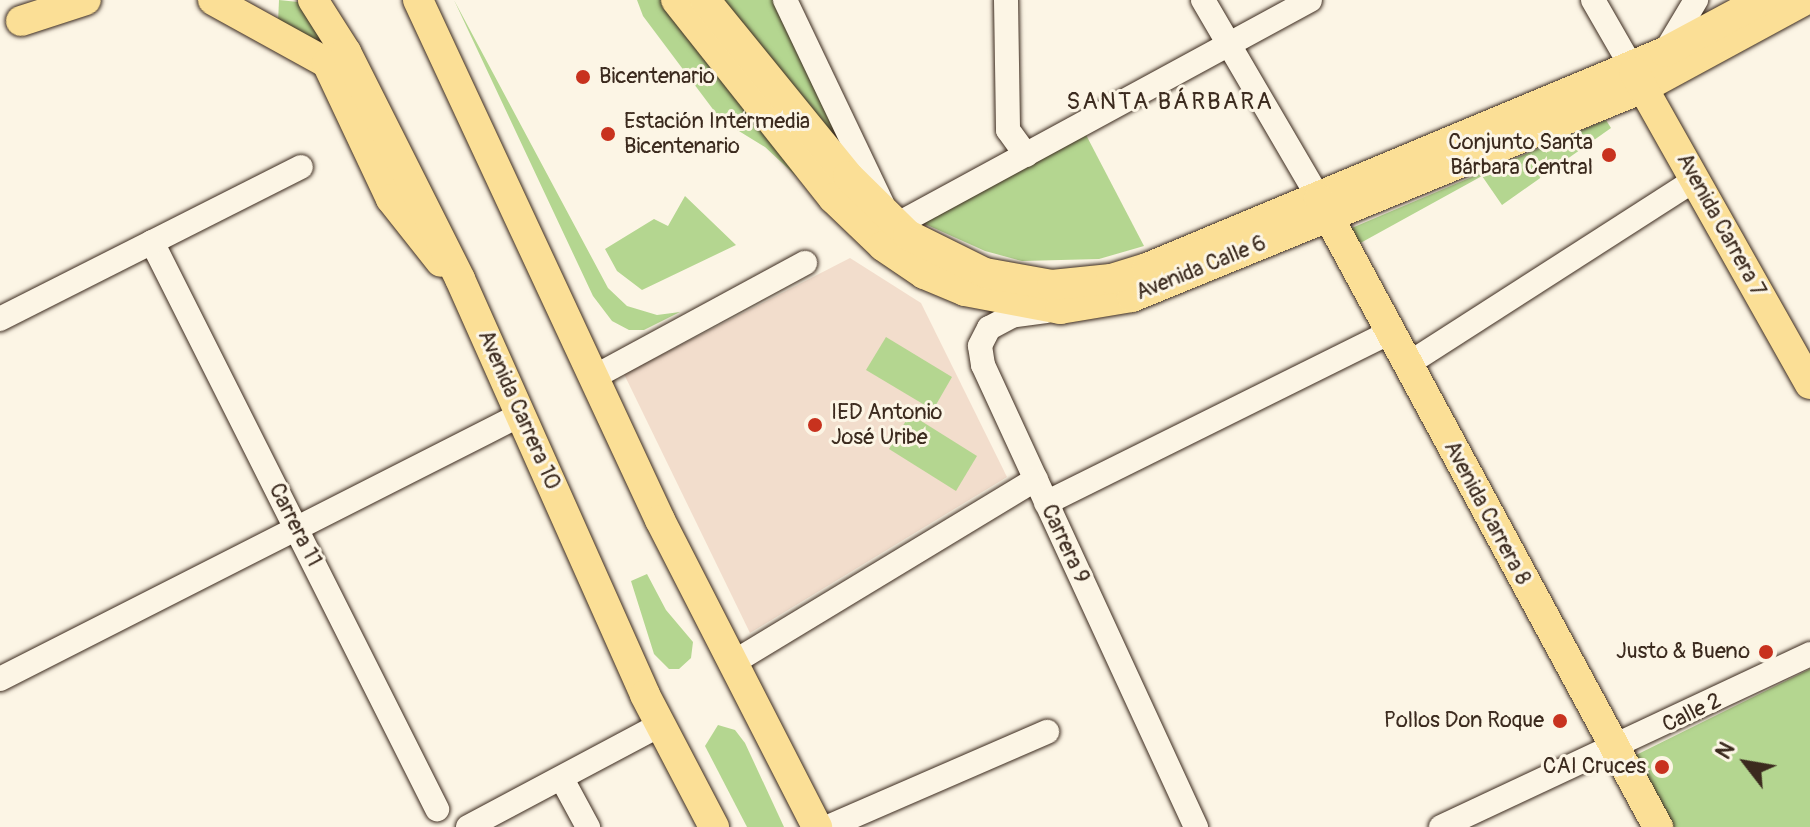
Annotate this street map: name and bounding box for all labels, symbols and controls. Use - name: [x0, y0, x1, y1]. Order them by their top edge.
- place label: Bicentenario: [599, 64, 715, 90]
- marker: Bicentenario: [574, 68, 592, 86]
- district label: SANTA BÁRBARA: [1066, 88, 1274, 116]
- place label: Estación Intermedia Bicentenario: [624, 108, 810, 160]
- marker: Estación Intermedia Bicentenario: [599, 125, 617, 143]
- place label: Conjunto Santa Bárbara Central: [1448, 129, 1593, 180]
- marker: Conjunto Santa Bárbara Central: [1600, 146, 1618, 164]
- street label: Avenida Carrera 7: [1671, 149, 1771, 301]
- street label: Avenida Calle 6: [1132, 230, 1270, 306]
- street label: Avenida Carrera 10: [472, 326, 566, 494]
- place label: IED Antonio José Uribe: [831, 399, 942, 450]
- marker: IED Antonio José Uribe: [806, 416, 824, 434]
- street label: Avenida Carrera 8: [1438, 436, 1536, 590]
- street label: Carrera 11: [263, 479, 327, 571]
- street label: Carrera 9: [1035, 500, 1095, 588]
- place label: Justo & Bueno: [1616, 639, 1750, 665]
- marker: Justo & Bueno: [1757, 643, 1775, 661]
- street label: Calle 2: [1658, 688, 1726, 738]
- place label: Pollos Don Roque: [1384, 708, 1544, 734]
- marker: Pollos Don Roque: [1551, 712, 1569, 730]
- north arrow: [1706, 723, 1786, 803]
- text: N: [1710, 737, 1741, 764]
- place label: CAI Cruces: [1543, 754, 1646, 780]
- marker: CAI Cruces: [1653, 758, 1671, 776]

